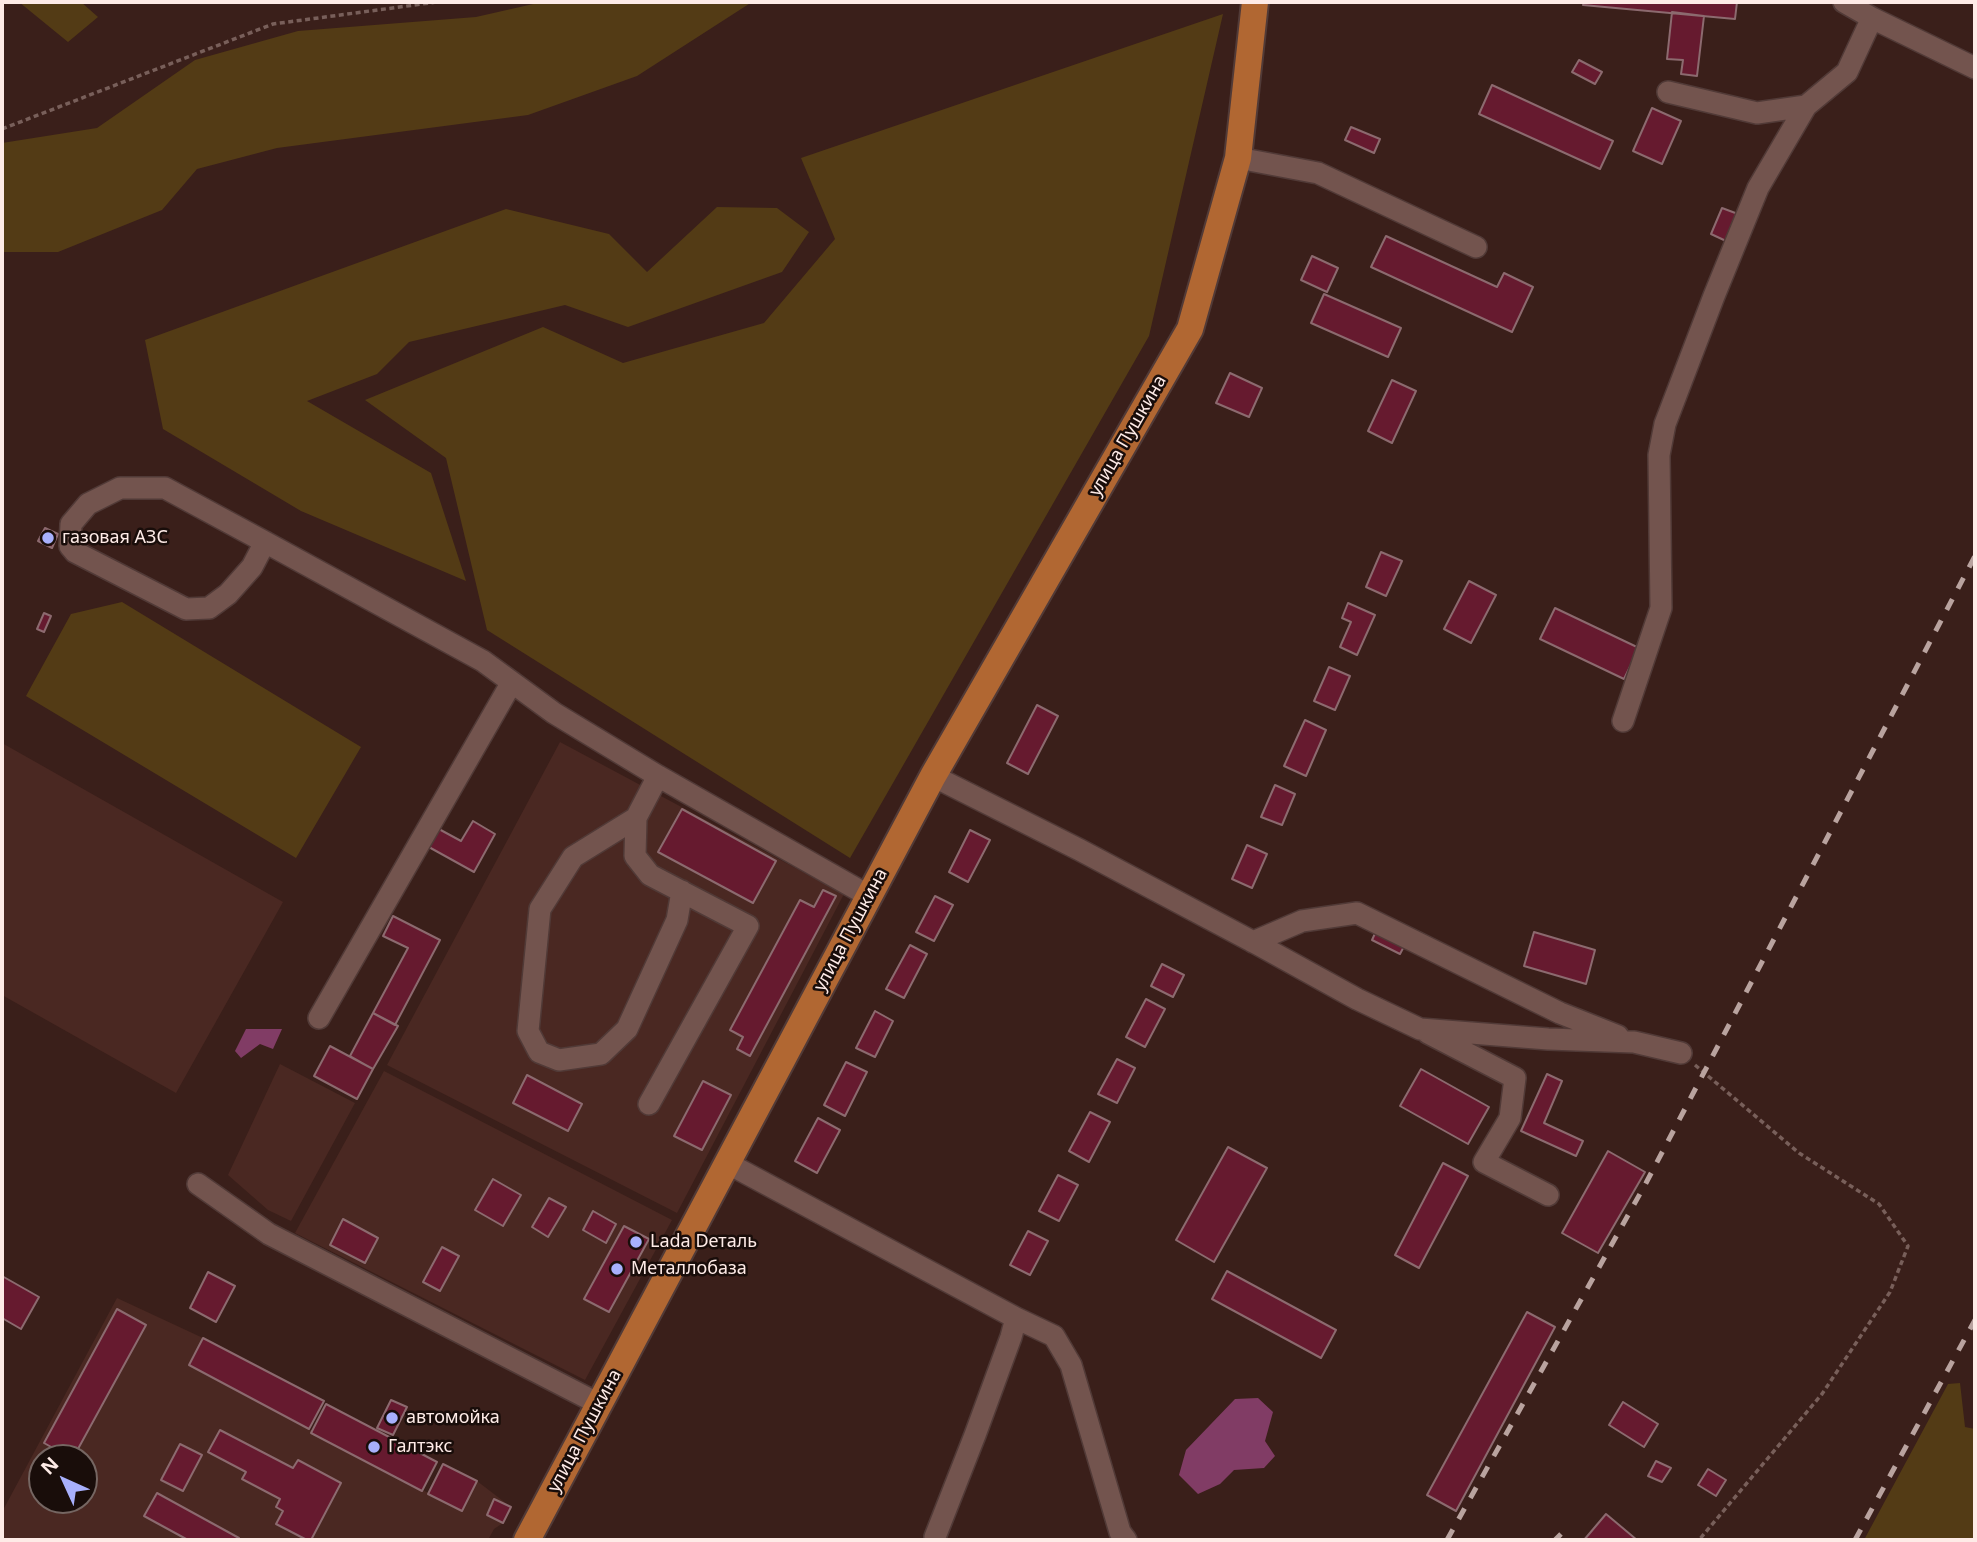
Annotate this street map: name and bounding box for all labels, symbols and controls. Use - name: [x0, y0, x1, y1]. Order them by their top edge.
- street label: улица Пушкина: [1085, 372, 1171, 500]
- place label: газовая АЗС: [62, 527, 168, 549]
- marker: газовая АЗС: [40, 530, 56, 546]
- street label: улица Пушкина: [810, 865, 892, 995]
- place label: Lada Dеталь: [650, 1231, 757, 1253]
- marker: Lada Dеталь: [628, 1234, 644, 1250]
- place label: Металлобаза: [631, 1258, 747, 1280]
- marker: Металлобаза: [609, 1261, 625, 1277]
- street label: улица Пушкина: [544, 1366, 626, 1496]
- place label: автомойка: [406, 1407, 500, 1429]
- marker: автомойка: [384, 1410, 400, 1426]
- place label: Галтэкс: [388, 1436, 452, 1458]
- marker: Галтэкс: [366, 1439, 382, 1455]
- north arrow: [28, 1444, 98, 1514]
- text: N: [35, 1451, 64, 1480]

